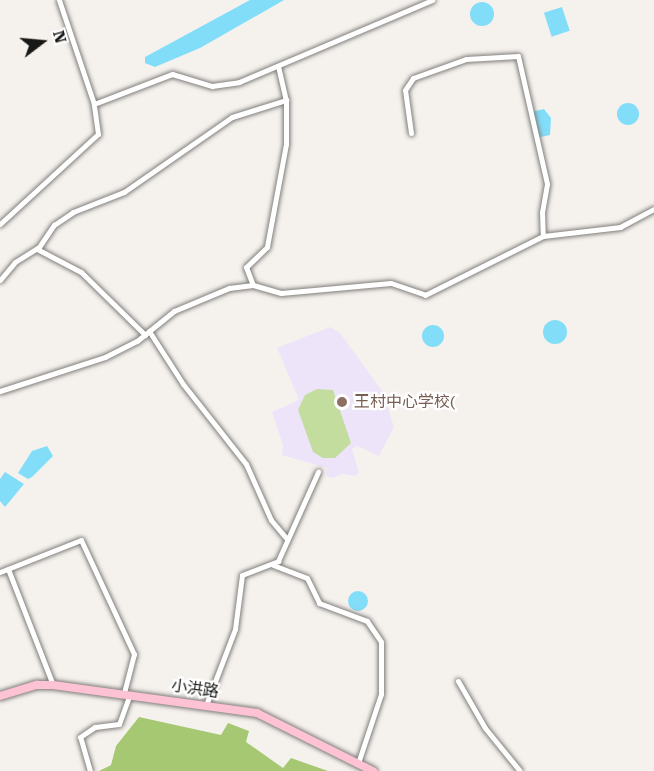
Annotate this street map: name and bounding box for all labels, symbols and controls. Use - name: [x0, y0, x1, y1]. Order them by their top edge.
- north arrow: [12, 12, 72, 72]
- text: N: [49, 28, 71, 45]
- place label: 王村中心学校(: [354, 392, 455, 412]
- marker: 王村中心学校(: [335, 395, 349, 409]
- street label: 小洪路: [170, 676, 220, 702]

